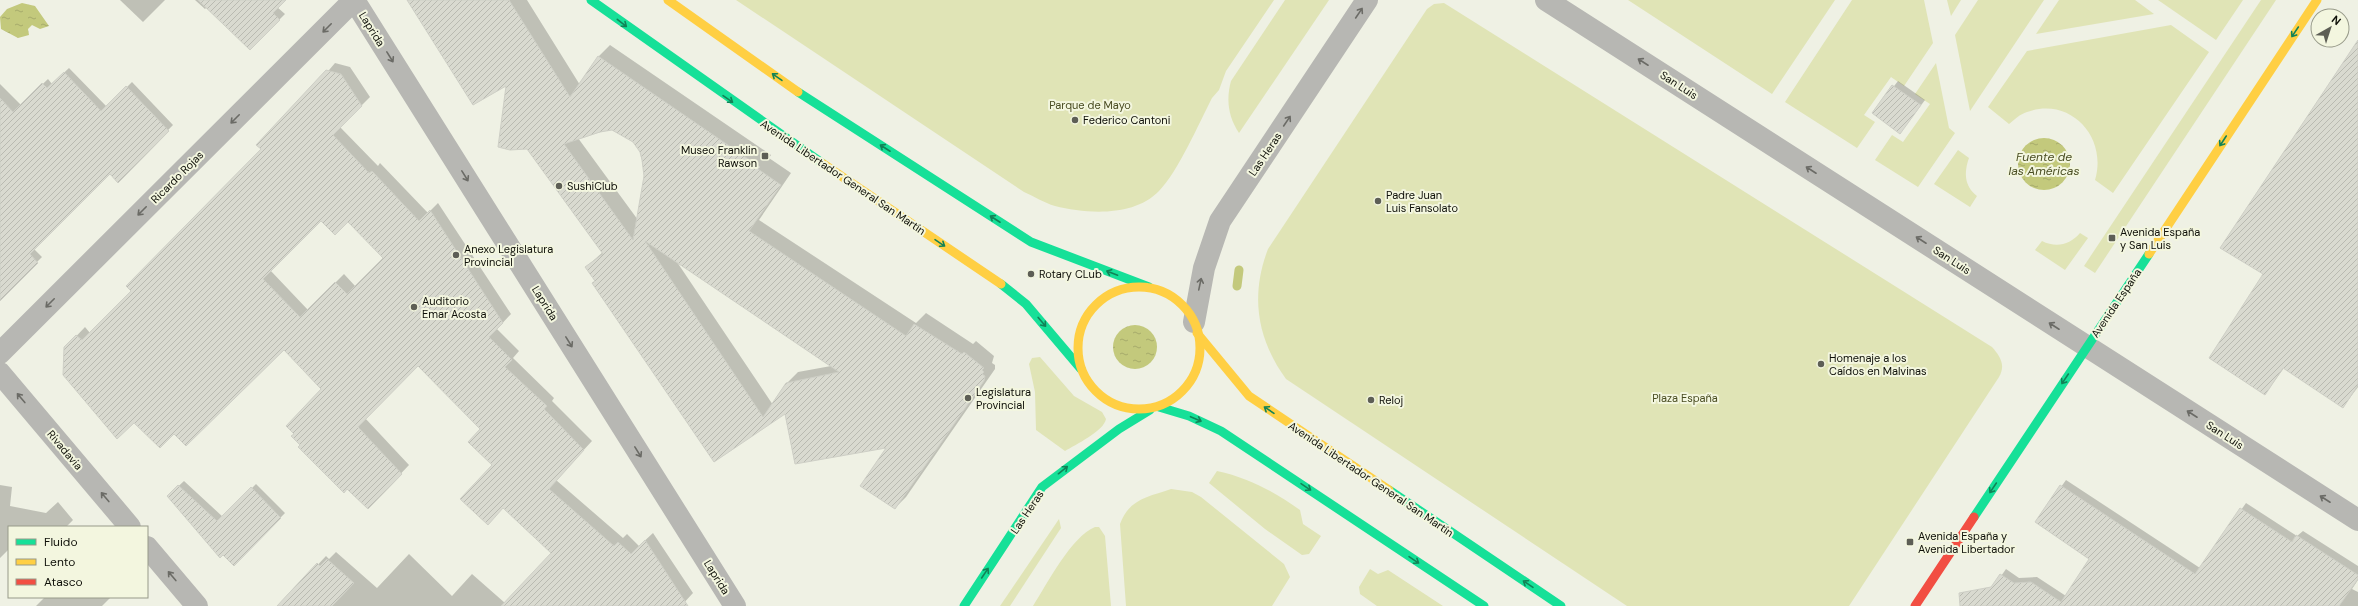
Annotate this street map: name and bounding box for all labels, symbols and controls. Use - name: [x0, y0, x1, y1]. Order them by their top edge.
- one-way arrow: [1355, 8, 1363, 19]
- north arrow: [2310, 8, 2350, 48]
- street label: Laprida: [356, 9, 388, 49]
- text: N: [2329, 12, 2344, 28]
- one-way arrow: [617, 19, 628, 28]
- one-way arrow: [322, 23, 332, 33]
- one-way arrow: [2291, 27, 2299, 38]
- one-way arrow: [386, 51, 394, 62]
- one-way arrow: [1638, 58, 1649, 66]
- street label: San Luis: [1658, 68, 1700, 102]
- one-way arrow: [771, 73, 782, 81]
- one-way arrow: [722, 95, 733, 103]
- park label: Parque de Mayo: [1049, 98, 1131, 112]
- place label: Federico Cantoni: [1083, 113, 1170, 127]
- one-way arrow: [230, 115, 240, 124]
- marker: Federico Cantoni: [1070, 115, 1080, 125]
- street label: Avenida Libertador General San Martín: [758, 116, 928, 238]
- one-way arrow: [1283, 116, 1291, 127]
- street label: Las Heras: [1245, 130, 1285, 178]
- one-way arrow: [2219, 135, 2227, 147]
- place label: Museo Franklin Rawson: [681, 143, 757, 170]
- one-way arrow: [880, 144, 891, 152]
- street label: Ricardo Rojas: [148, 148, 206, 206]
- water label: Fuente de las Américas: [2008, 149, 2080, 179]
- marker: Museo Franklin Rawson: [760, 151, 770, 161]
- one-way arrow: [1806, 166, 1817, 174]
- one-way arrow: [461, 170, 469, 181]
- place label: SushiClub: [567, 179, 618, 193]
- marker: SushiClub: [554, 181, 564, 191]
- place label: Padre Juan Luis Fansolato: [1386, 188, 1458, 215]
- marker: Padre Juan Luis Fansolato: [1373, 196, 1383, 206]
- one-way arrow: [137, 206, 147, 216]
- one-way arrow: [989, 215, 1000, 223]
- place label: Avenida España y San Luis: [2120, 225, 2200, 252]
- marker: Avenida España y San Luis: [2107, 233, 2117, 243]
- one-way arrow: [1915, 236, 1927, 244]
- one-way arrow: [934, 239, 945, 247]
- place label: Anexo Legislatura Provincial: [464, 242, 553, 269]
- street label: San Luis: [1931, 243, 1973, 277]
- marker: Anexo Legislatura Provincial: [451, 250, 461, 260]
- street label: Avenida España: [2088, 266, 2144, 340]
- place label: Rotary CLub: [1039, 267, 1102, 281]
- marker: Rotary CLub: [1026, 269, 1036, 279]
- one-way arrow: [1107, 269, 1119, 277]
- one-way arrow: [1197, 278, 1205, 291]
- street label: Laprida: [529, 283, 561, 323]
- place label: Auditorio Emar Acosta: [422, 294, 486, 321]
- one-way arrow: [45, 298, 55, 308]
- marker: Auditorio Emar Acosta: [409, 302, 419, 312]
- one-way arrow: [1038, 317, 1047, 328]
- one-way arrow: [2049, 322, 2060, 330]
- one-way arrow: [565, 336, 573, 347]
- place label: Homenaje a los Caídos en Malvinas: [1829, 351, 1927, 378]
- marker: Homenaje a los Caídos en Malvinas: [1816, 359, 1826, 369]
- one-way arrow: [2061, 374, 2069, 385]
- place label: Legislatura Provincial: [976, 385, 1031, 412]
- park label: Plaza España: [1652, 391, 1718, 405]
- one-way arrow: [17, 393, 26, 403]
- marker: Legislatura Provincial: [963, 393, 973, 403]
- place label: Reloj: [1379, 393, 1403, 407]
- marker: Reloj: [1366, 395, 1376, 405]
- one-way arrow: [1264, 406, 1275, 414]
- one-way arrow: [2187, 410, 2198, 418]
- one-way arrow: [1189, 416, 1201, 423]
- street label: Avenida Libertador General San Martín: [1286, 418, 1456, 540]
- street label: San Luis: [2204, 418, 2246, 452]
- street label: Rivadavia: [44, 427, 86, 473]
- one-way arrow: [635, 446, 643, 458]
- one-way arrow: [1057, 466, 1068, 475]
- one-way arrow: [1989, 482, 1997, 493]
- one-way arrow: [1300, 484, 1312, 492]
- street label: Las Heras: [1007, 488, 1047, 536]
- one-way arrow: [101, 492, 110, 503]
- one-way arrow: [2319, 495, 2331, 503]
- legend: [8, 526, 148, 598]
- place label: Avenida España y Avenida Libertador: [1918, 529, 2015, 556]
- text: Fluido: [44, 534, 78, 550]
- marker: Avenida España y Avenida Libertador: [1905, 537, 1915, 547]
- text: Lento: [44, 554, 75, 570]
- one-way arrow: [1408, 556, 1420, 564]
- street label: Laprida: [701, 557, 733, 597]
- one-way arrow: [981, 568, 989, 579]
- one-way arrow: [168, 571, 177, 582]
- text: Atasco: [44, 574, 83, 590]
- one-way arrow: [1523, 580, 1534, 588]

